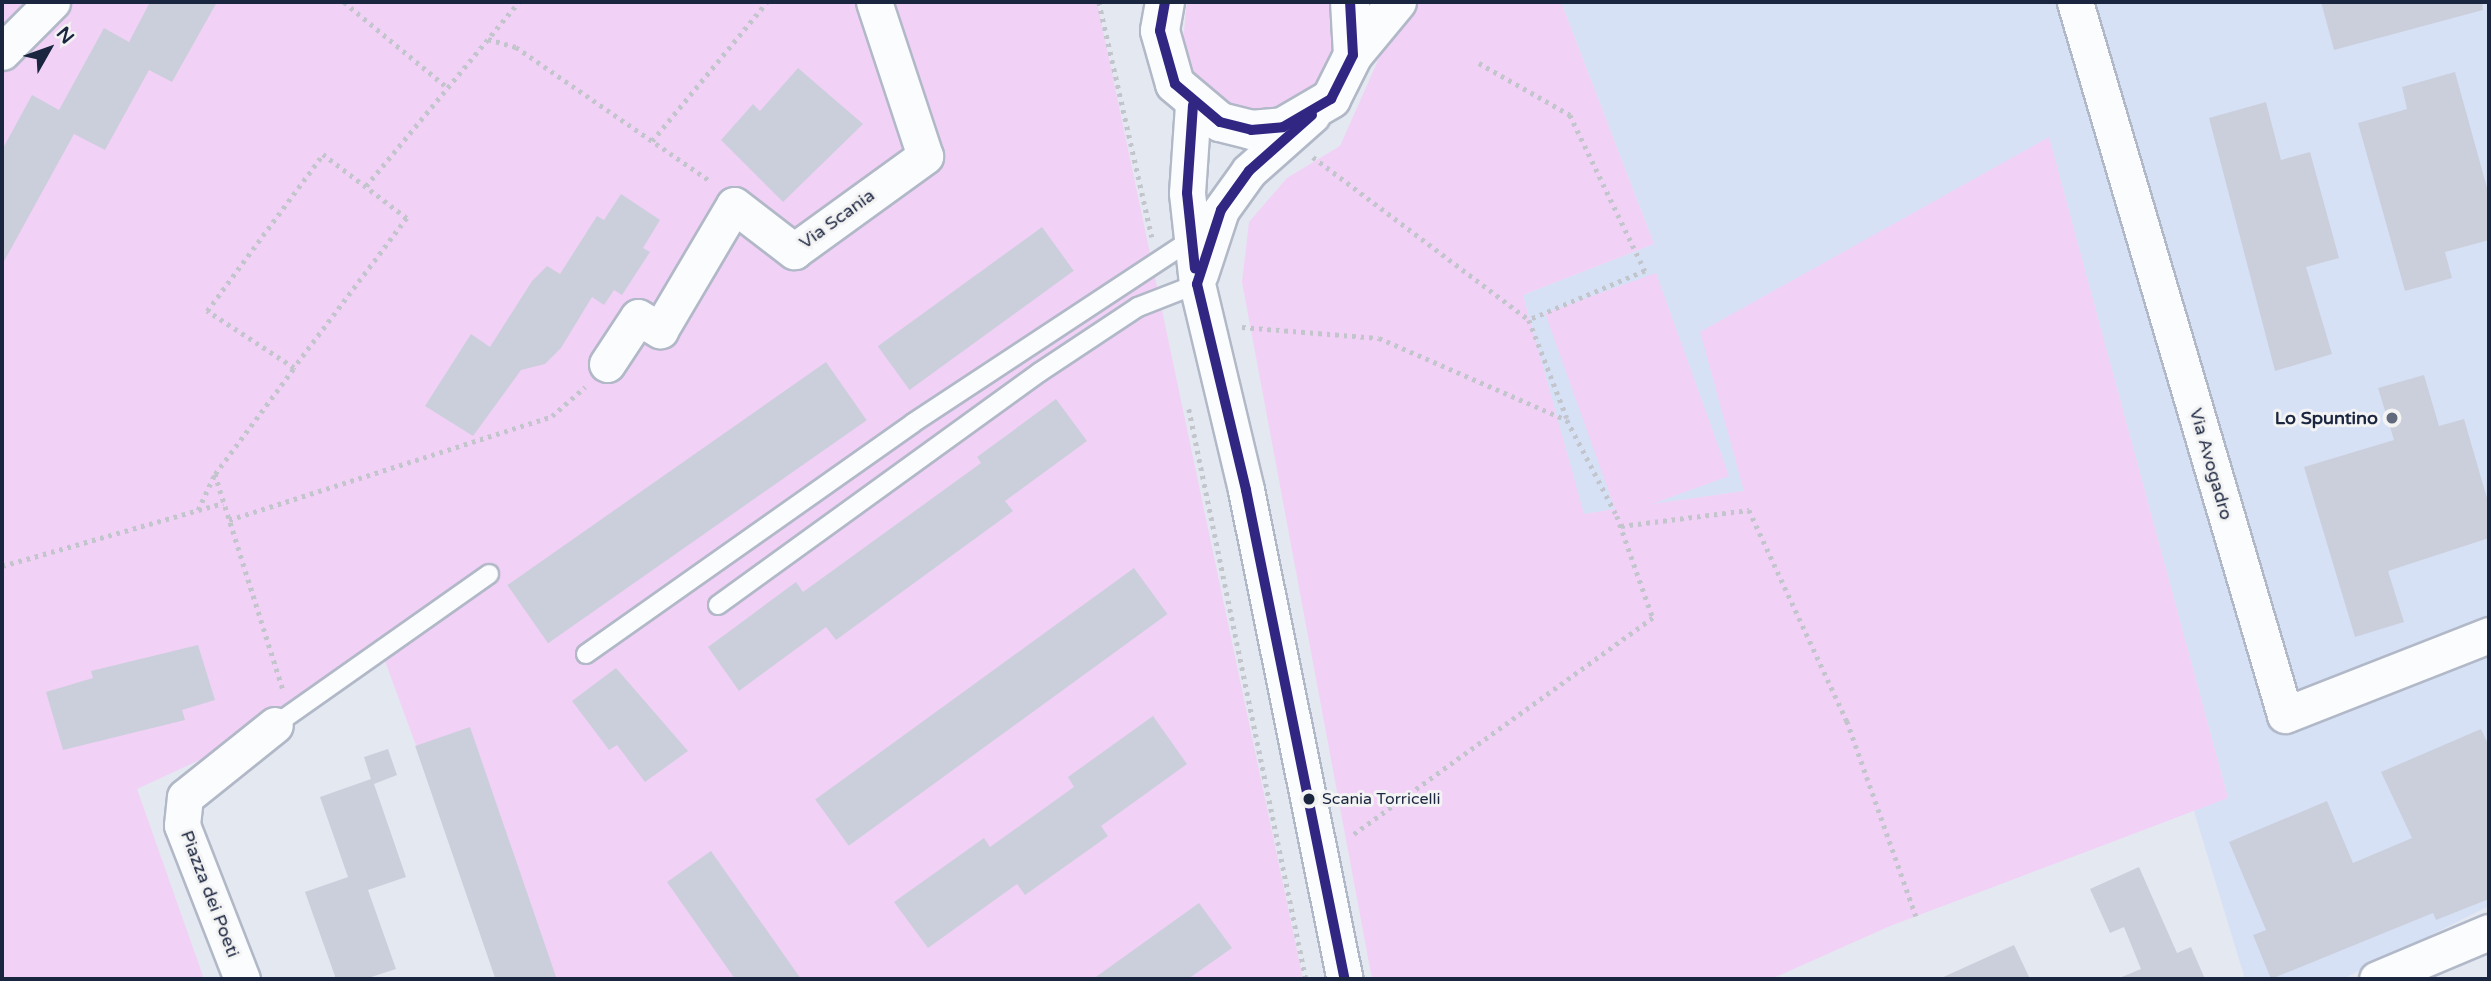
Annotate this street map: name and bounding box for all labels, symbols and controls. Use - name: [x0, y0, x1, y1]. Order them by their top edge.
- north arrow: [14, 14, 84, 84]
- text: N: [52, 23, 78, 48]
- street label: Via Scania: [795, 184, 879, 254]
- street label: Via Avogadro: [2185, 406, 2237, 522]
- place label: Lo Spuntino: [2275, 407, 2378, 429]
- marker: Lo Spuntino: [2384, 410, 2400, 426]
- place label: Scania Torricelli: [1322, 789, 1440, 809]
- marker: Scania Torricelli: [1302, 792, 1316, 806]
- street label: Piazza dei Poeti: [176, 827, 244, 961]

